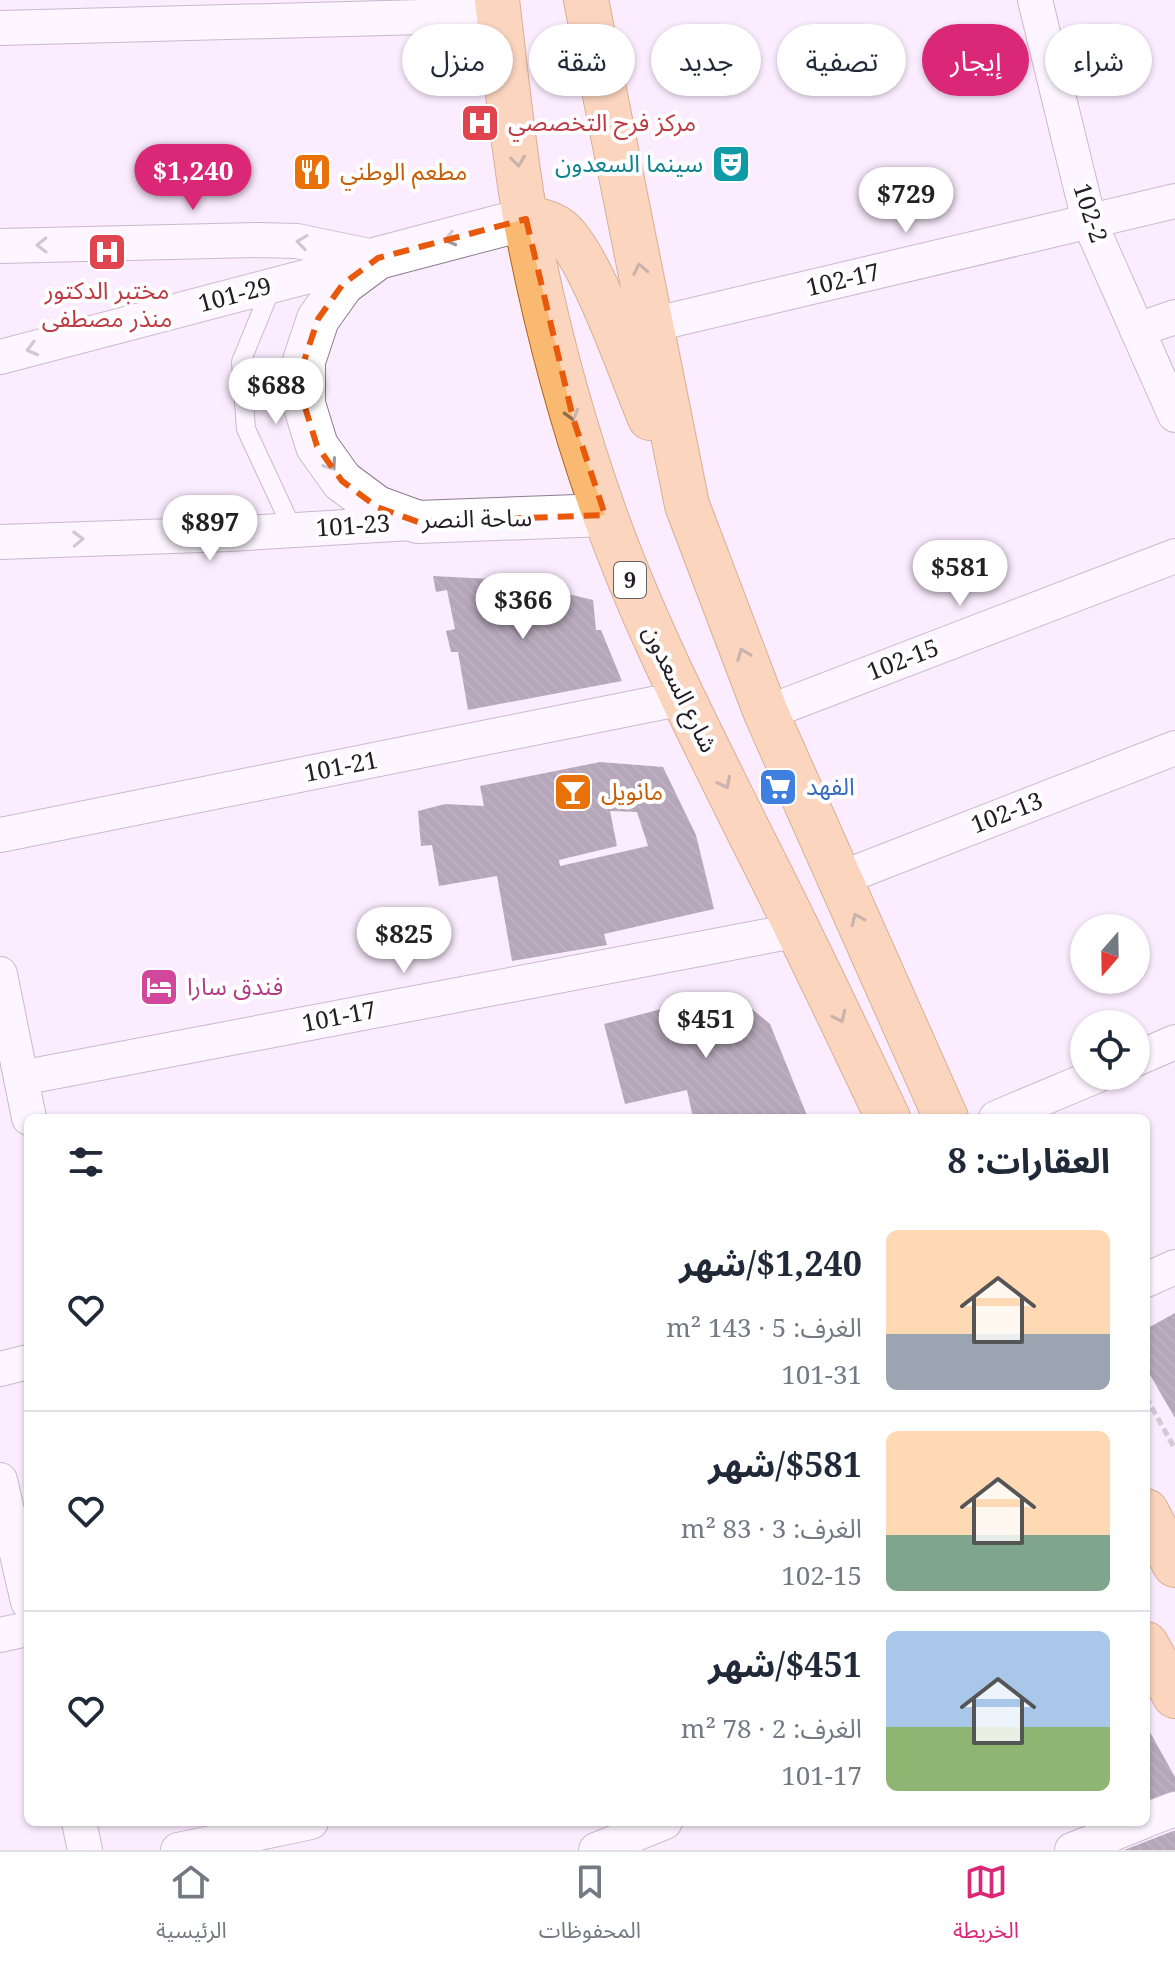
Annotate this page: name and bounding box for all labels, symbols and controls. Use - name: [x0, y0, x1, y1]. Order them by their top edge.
- chip: منزل: [402, 24, 513, 96]
- chip: شقة: [529, 24, 635, 96]
- chip: جديد: [651, 24, 761, 96]
- chip: تصفية: [777, 24, 906, 96]
- chip: إيجار: [922, 24, 1029, 96]
- chip: شراء: [1045, 24, 1152, 96]
- hospital icon: مركز فرح التخصصي: [459, 102, 501, 144]
- place label: مركز فرح التخصصي: [508, 105, 696, 142]
- theatre icon: سينما السعدون: [710, 143, 752, 185]
- pin: $1,240: [128, 144, 258, 212]
- place label: سينما السعدون: [555, 146, 703, 179]
- restaurant icon: مطعم الوطني: [291, 151, 333, 193]
- text: $1,240: [152, 152, 234, 188]
- place label: مطعم الوطني: [340, 154, 467, 191]
- one-way arrow: [509, 154, 526, 168]
- pin: $729: [859, 167, 953, 235]
- text: $729: [877, 175, 935, 211]
- street label: 102-2: [1066, 178, 1117, 247]
- one-way arrow: [444, 229, 458, 246]
- hospital icon: مختبر الدكتور منذر مصطفى: [86, 231, 128, 273]
- one-way arrow: [295, 234, 308, 251]
- one-way arrow: [35, 236, 48, 254]
- street label: 102-17: [803, 254, 883, 303]
- one-way arrow: [632, 263, 649, 276]
- street label: 101-29: [194, 268, 275, 319]
- place label: مختبر الدكتور منذر مصطفى: [42, 273, 172, 334]
- one-way arrow: [25, 339, 39, 356]
- pin: $688: [229, 358, 323, 426]
- text: $688: [247, 366, 305, 402]
- one-way arrow: [563, 407, 580, 421]
- one-way arrow: [321, 457, 336, 471]
- pin: $897: [163, 495, 257, 563]
- street label: ساحة النصر: [421, 500, 532, 535]
- text: $897: [181, 503, 239, 539]
- street label: 101-23: [315, 505, 391, 544]
- one-way arrow: [72, 531, 85, 548]
- pin: $581: [913, 540, 1007, 608]
- text: $581: [931, 548, 989, 584]
- road number: 9: [614, 562, 646, 598]
- pin: $366: [476, 573, 570, 641]
- text: $366: [494, 581, 552, 617]
- street label: شارع السعدون: [635, 619, 726, 758]
- street label: 102-15: [862, 630, 943, 687]
- one-way arrow: [736, 648, 753, 662]
- street label: 101-21: [301, 742, 380, 789]
- supermarket icon: الفهد: [757, 766, 799, 808]
- place label: الفهد: [806, 769, 855, 802]
- bar icon: مانويل: [552, 771, 594, 813]
- place label: مانويل: [601, 774, 663, 807]
- one-way arrow: [716, 775, 731, 790]
- street label: 102-13: [966, 783, 1047, 840]
- pin: $825: [357, 907, 451, 975]
- one-way arrow: [850, 913, 866, 927]
- north arrow: [1070, 914, 1150, 994]
- map controls: [1070, 914, 1150, 1090]
- text: $825: [375, 915, 433, 951]
- hotel icon: فندق سارا: [138, 966, 180, 1008]
- place label: فندق سارا: [187, 969, 283, 1002]
- street label: 101-17: [299, 992, 378, 1039]
- pin: $451: [659, 992, 753, 1060]
- text: $451: [677, 1000, 735, 1036]
- one-way arrow: [830, 1009, 846, 1023]
- button: locate: [1070, 1010, 1150, 1090]
- text: العقارات: 8: [948, 1137, 1110, 1183]
- icon: filters: [64, 1140, 108, 1184]
- text: $1,240/شهر: [679, 1240, 862, 1286]
- icon: home: [950, 1262, 1046, 1358]
- icon: heart: [64, 1288, 108, 1332]
- text: الغرف: 5 · 143 m²: [666, 1309, 862, 1345]
- text: 101-31: [781, 1356, 862, 1392]
- text: $581/شهر: [708, 1441, 862, 1487]
- icon: home: [950, 1463, 1046, 1559]
- icon: heart: [64, 1489, 108, 1533]
- text: الغرف: 3 · 83 m²: [681, 1510, 862, 1546]
- text: 102-15: [781, 1557, 862, 1593]
- text: $451/شهر: [708, 1641, 862, 1687]
- icon: home: [950, 1663, 1046, 1759]
- icon: heart: [64, 1689, 108, 1733]
- text: الغرف: 2 · 78 m²: [681, 1710, 862, 1746]
- text: 101-17: [781, 1757, 862, 1793]
- tab: الرئيسية: [156, 1860, 227, 1954]
- tab: المحفوظات: [539, 1860, 641, 1954]
- tab: الخريطة: [953, 1860, 1019, 1954]

